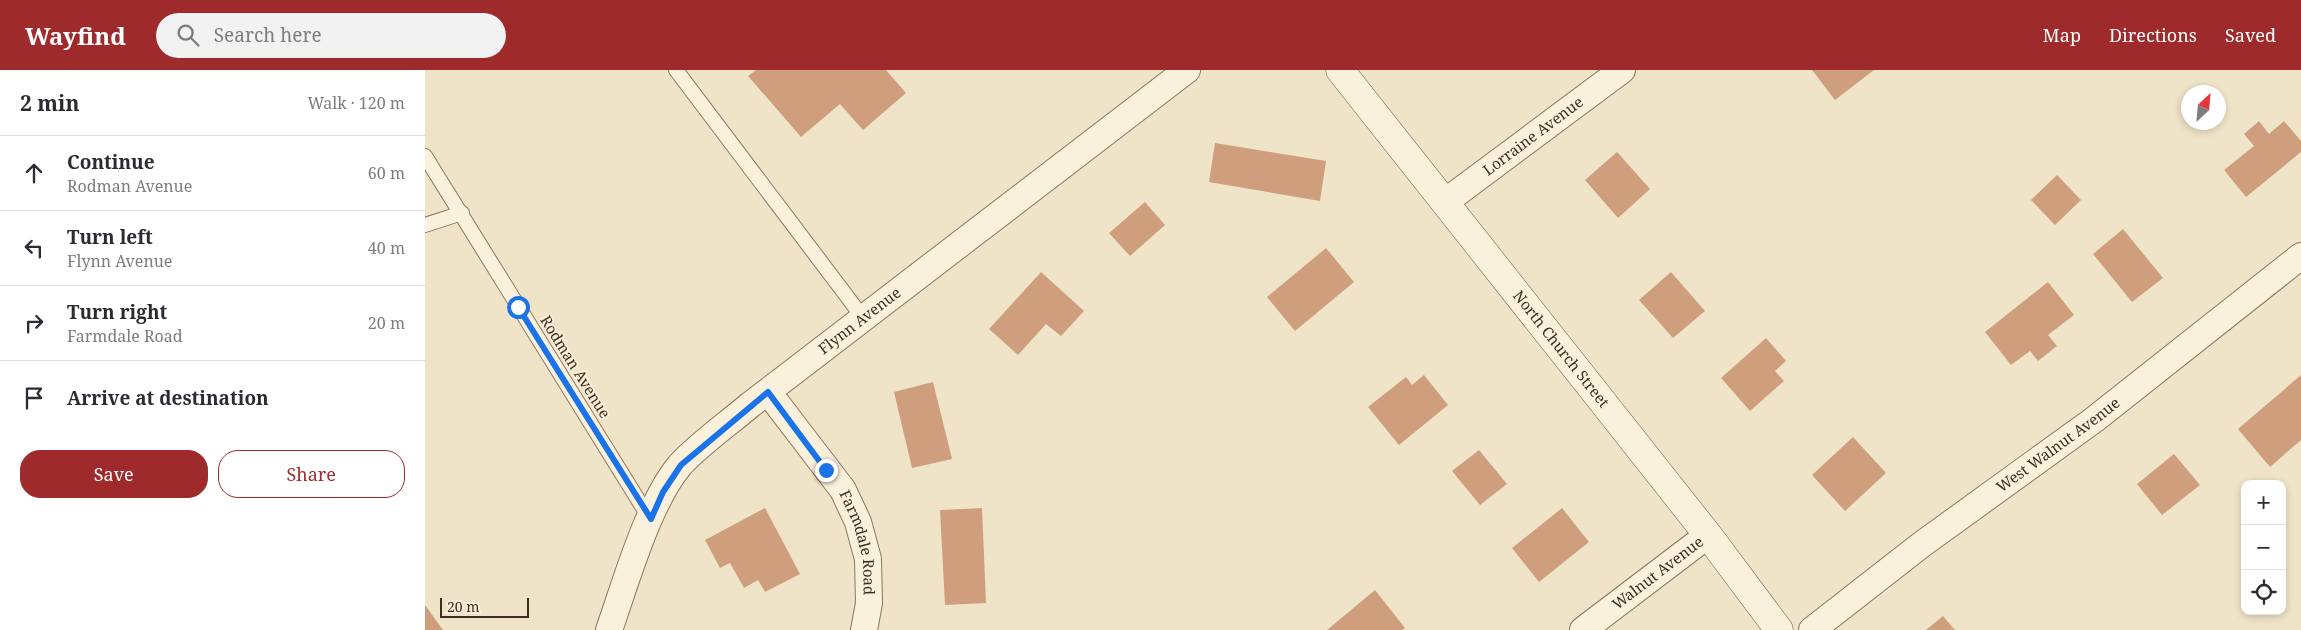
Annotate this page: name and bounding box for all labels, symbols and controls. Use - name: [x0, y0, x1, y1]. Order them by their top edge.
- search box: [156, 13, 506, 58]
- text: Wayfind: [25, 19, 126, 52]
- icon: search: [174, 21, 202, 49]
- text: Search here: [214, 22, 322, 48]
- text: Map: [2043, 23, 2081, 47]
- text: Directions: [2109, 23, 2197, 47]
- text: Saved: [2225, 23, 2276, 47]
- north arrow: [2181, 85, 2226, 130]
- text: 2 min: [20, 89, 79, 117]
- street label: Lorraine Avenue: [1478, 91, 1587, 179]
- text: Walk · 120 m: [308, 92, 405, 114]
- text: Continue: [67, 149, 155, 175]
- icon: ahead: [20, 159, 48, 187]
- text: 60 m: [368, 162, 405, 184]
- text: Rodman Avenue: [67, 175, 192, 197]
- text: Turn left: [67, 224, 153, 250]
- icon: left: [20, 234, 48, 262]
- text: 40 m: [368, 237, 405, 259]
- text: Flynn Avenue: [67, 250, 172, 272]
- street label: Flynn Avenue: [814, 282, 904, 358]
- street label: North Church Street: [1509, 286, 1614, 411]
- route start: [507, 296, 530, 319]
- text: Turn right: [67, 299, 167, 325]
- icon: right: [20, 309, 48, 337]
- street label: Rodman Avenue: [536, 311, 615, 422]
- text: 20 m: [368, 312, 405, 334]
- text: Farmdale Road: [67, 325, 183, 347]
- icon: arrive: [20, 384, 48, 412]
- text: Arrive at destination: [67, 385, 269, 411]
- street label: West Walnut Avenue: [1992, 392, 2124, 496]
- button: Save: [20, 450, 208, 498]
- button: Share: [218, 450, 405, 498]
- route end: [815, 459, 838, 482]
- map controls: [2241, 480, 2286, 615]
- button: +: [2241, 480, 2286, 525]
- street label: Farmdale Road: [835, 487, 880, 595]
- button: −: [2241, 525, 2286, 570]
- street label: Walnut Avenue: [1607, 531, 1707, 614]
- button: locate: [2241, 570, 2286, 615]
- scale bar: [440, 595, 529, 618]
- text: 20 m: [447, 597, 480, 616]

